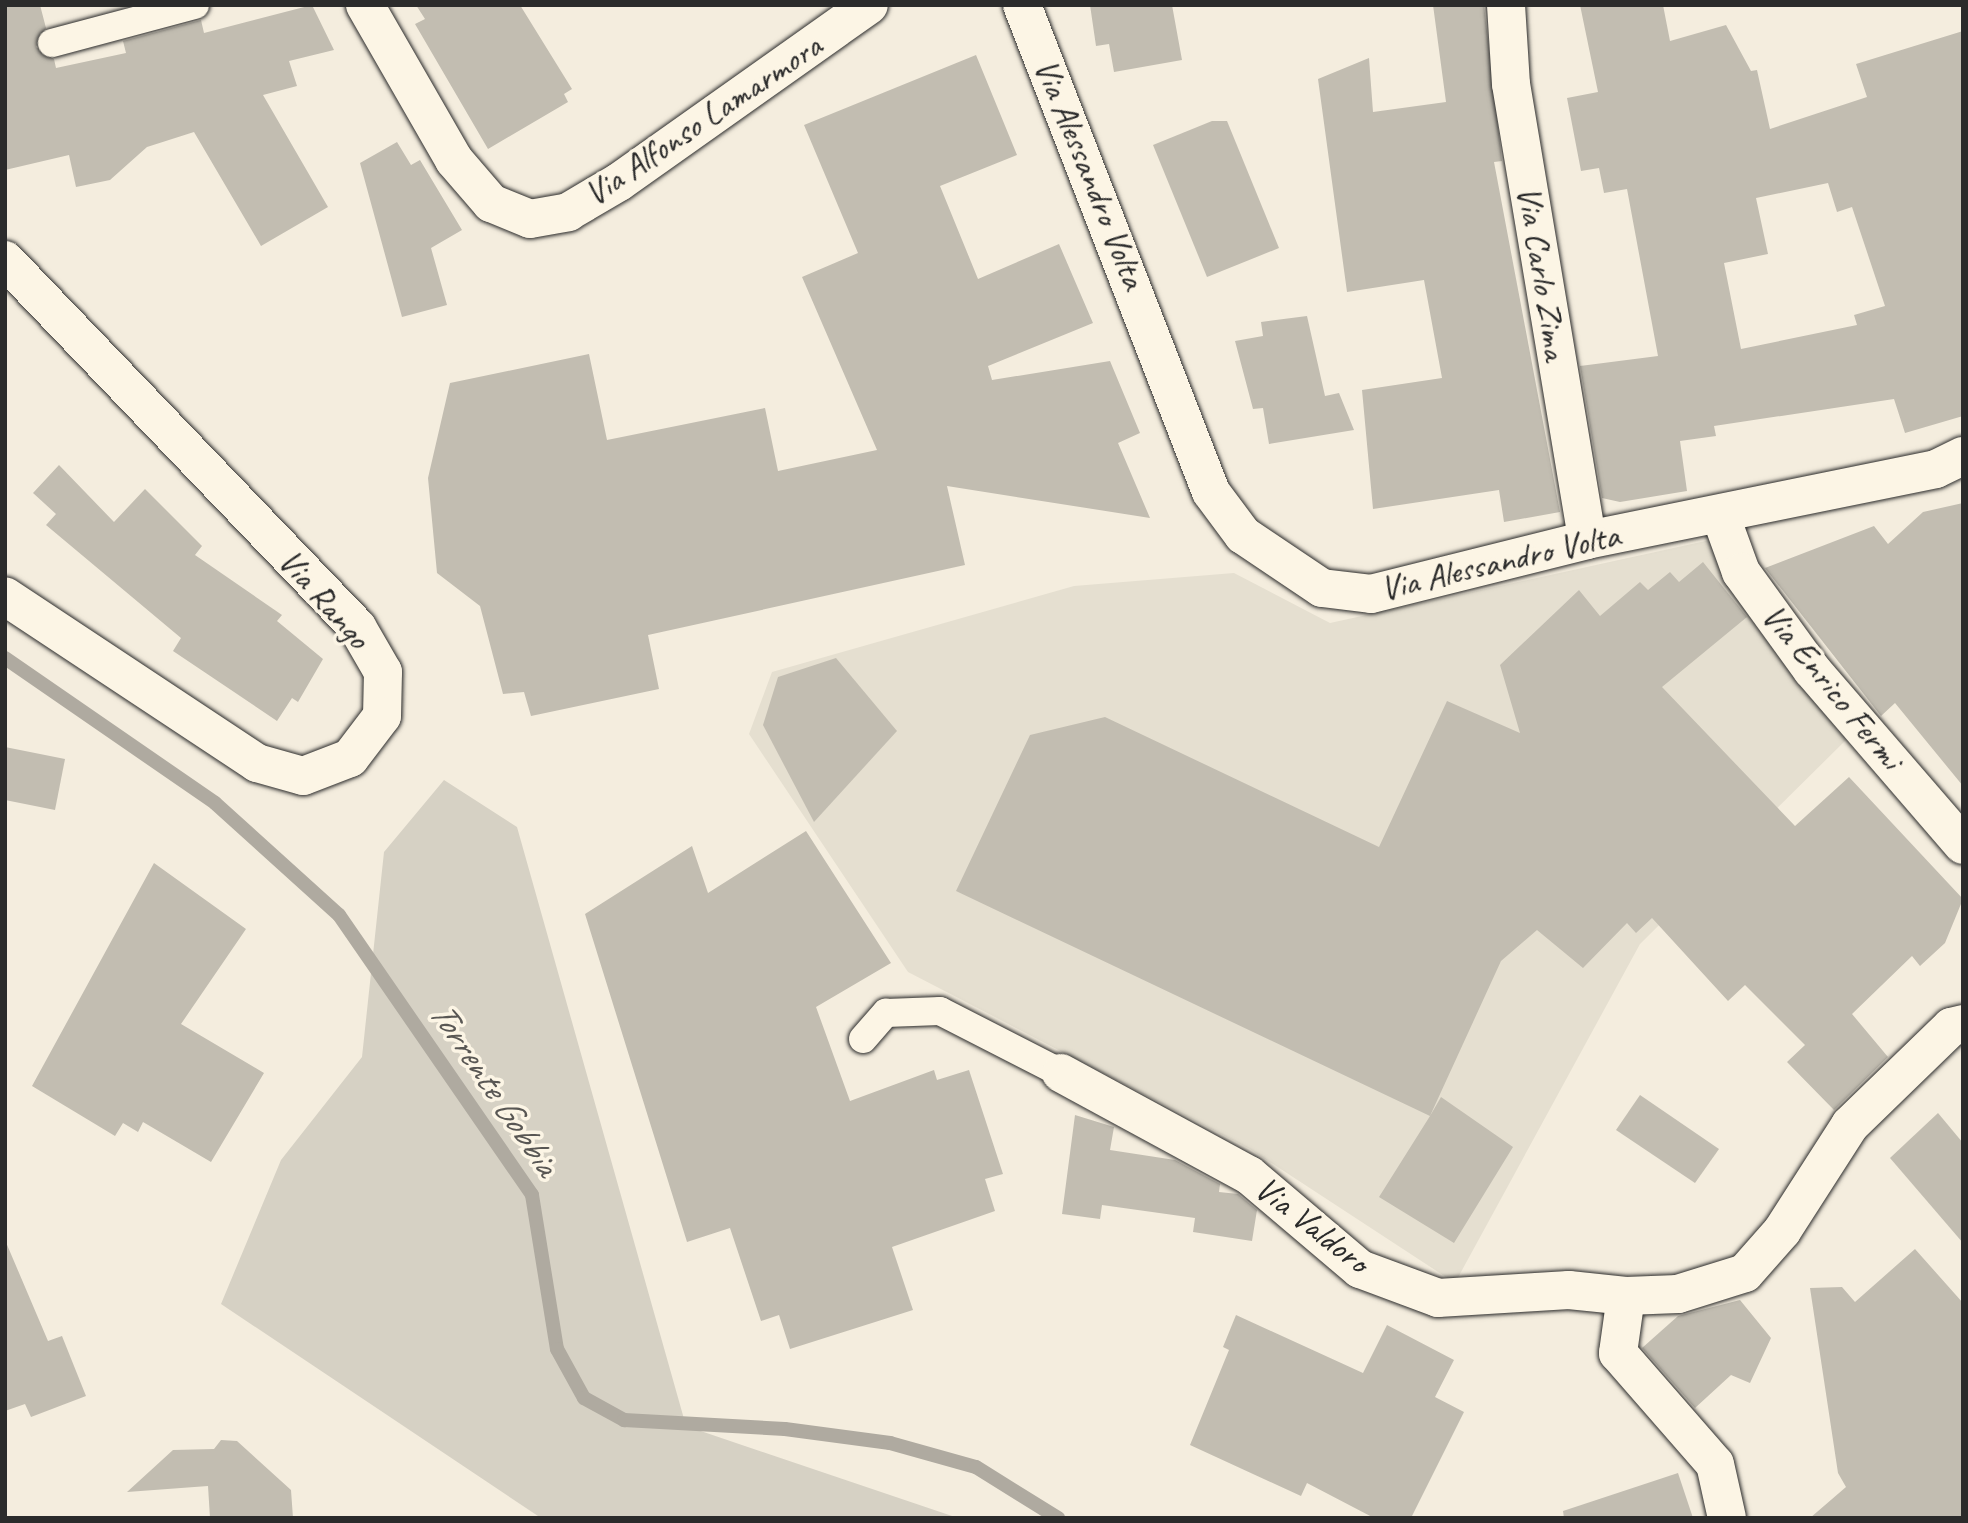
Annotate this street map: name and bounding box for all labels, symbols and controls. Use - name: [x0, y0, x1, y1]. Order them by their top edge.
- street label: Via Alfonso Lamarmora: [576, 25, 830, 215]
- street label: Via Alessandro Volta: [1025, 54, 1155, 294]
- street label: Via Carlo Zima: [1508, 183, 1576, 363]
- street label: Via Alessandro Volta: [1377, 514, 1623, 610]
- street label: Via Rango: [269, 540, 379, 658]
- street label: Via Enrico Fermi: [1752, 596, 1912, 778]
- water label: Torrente Gobbia: [420, 992, 568, 1184]
- street label: Via Valdoro: [1246, 1167, 1378, 1283]

